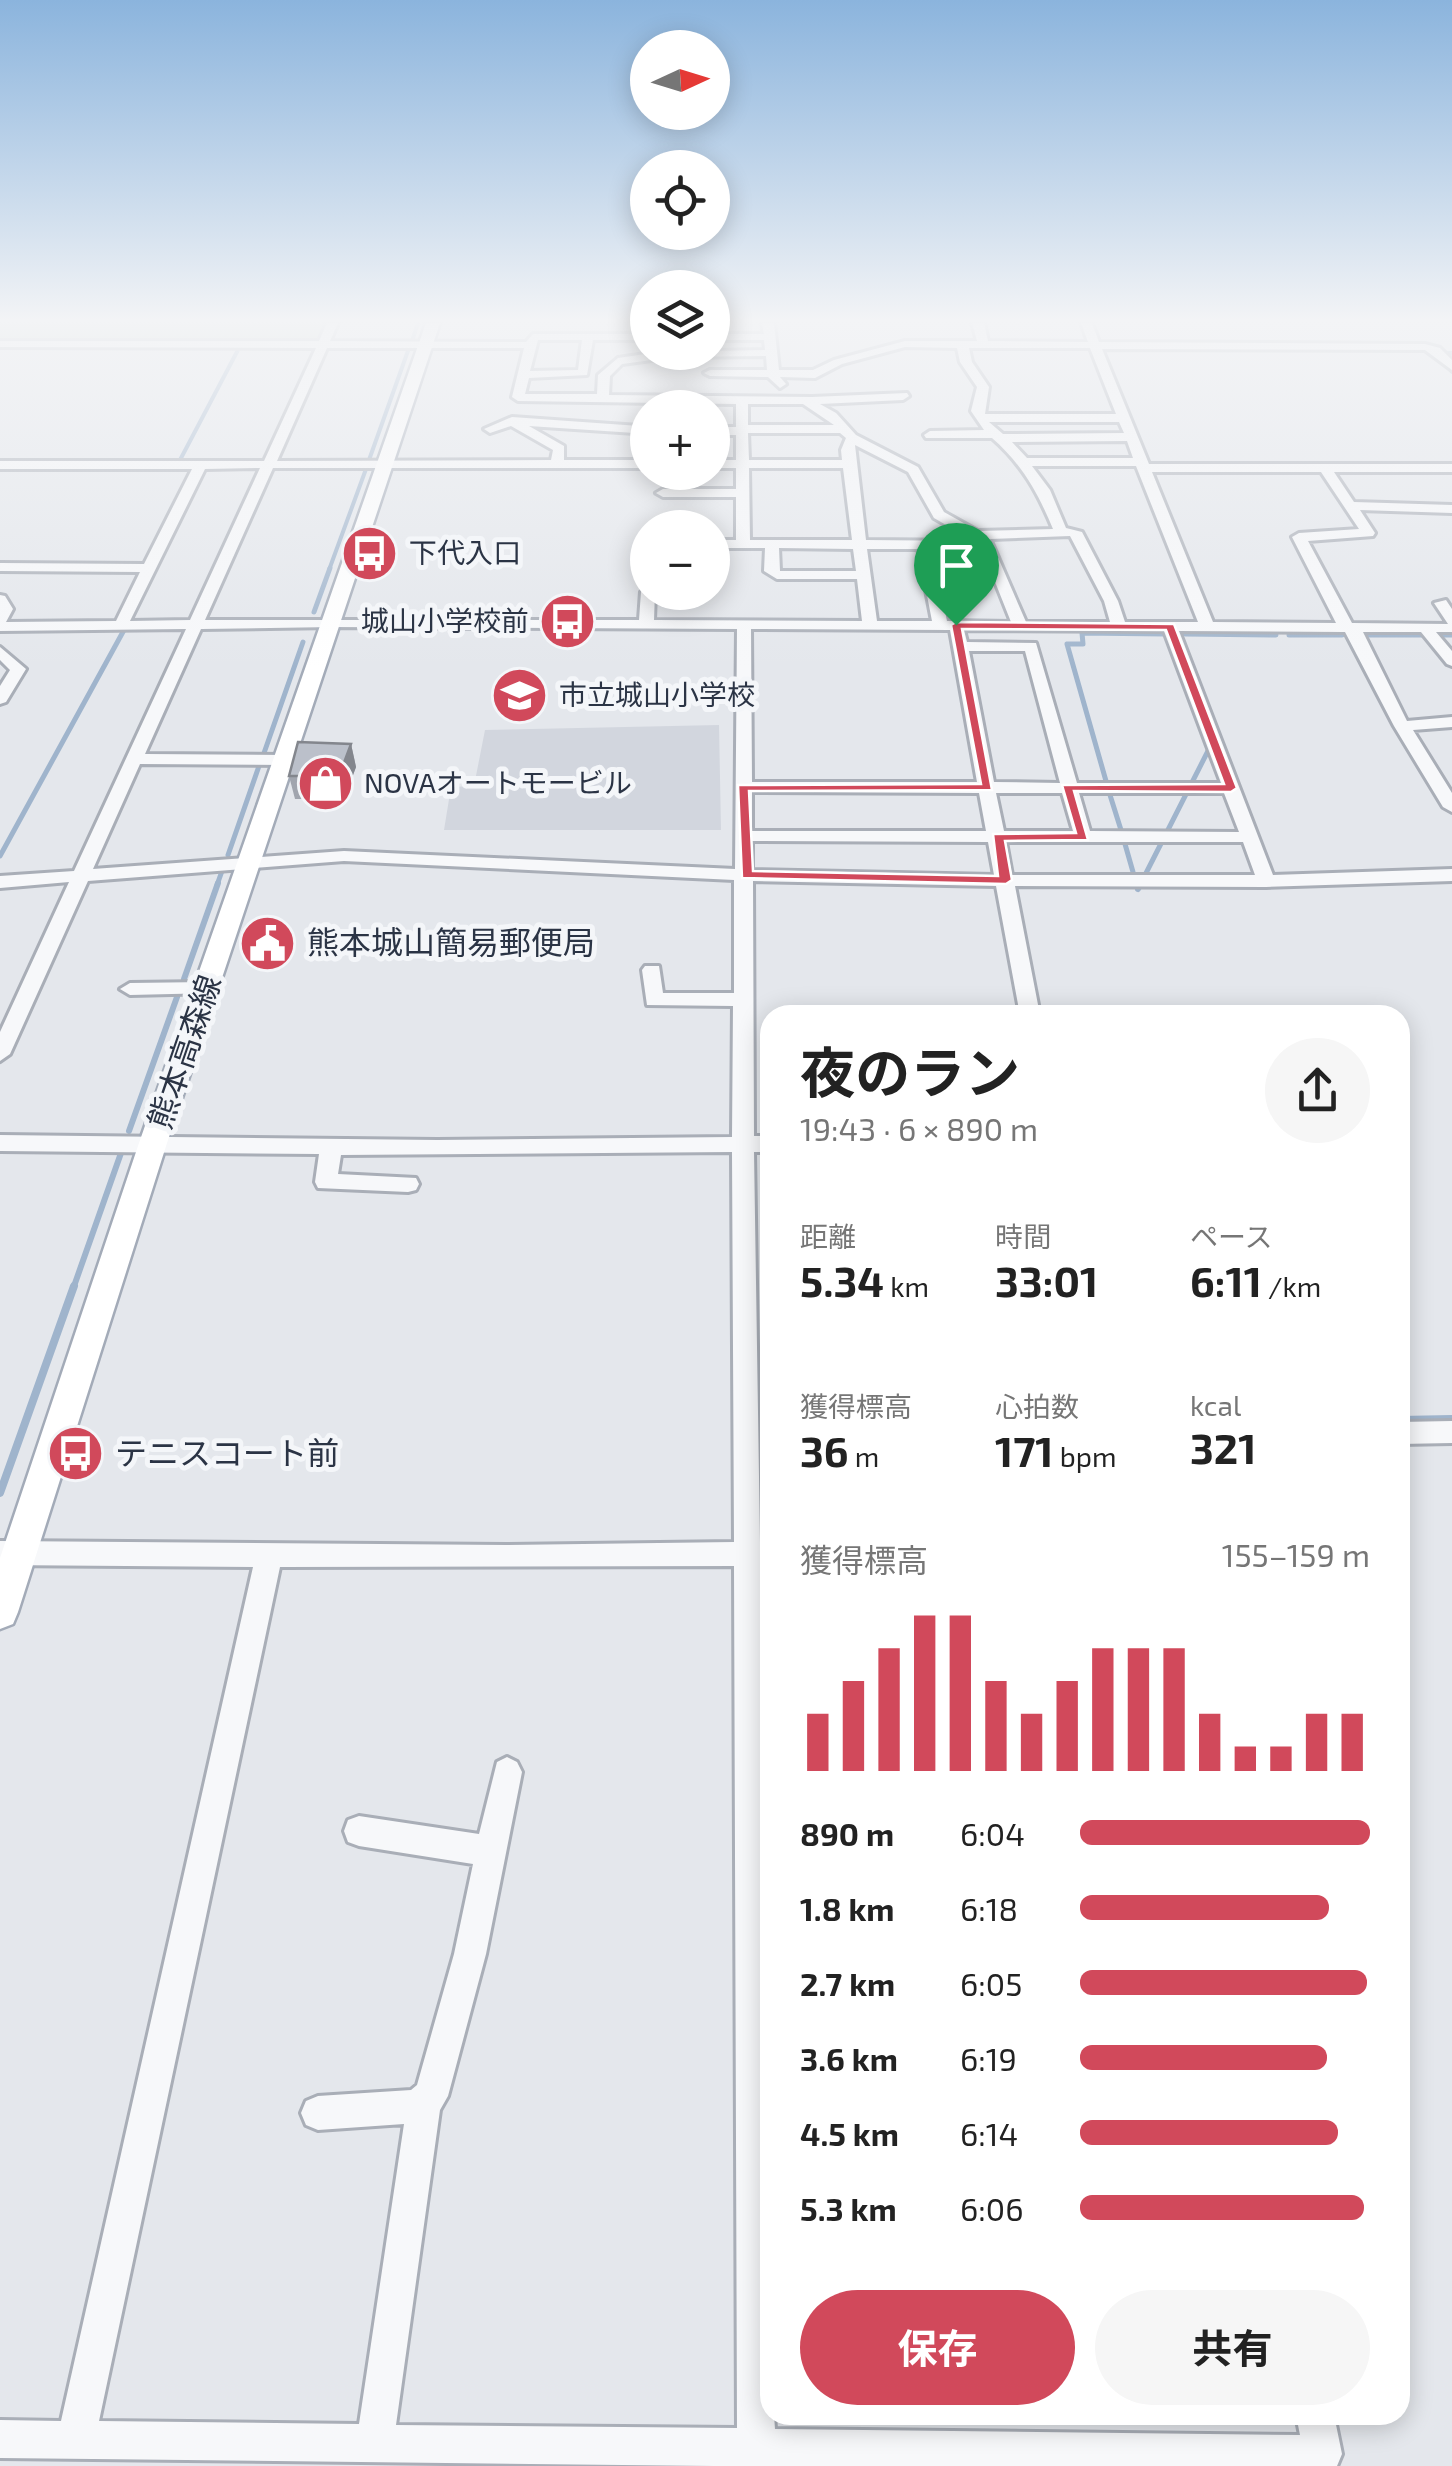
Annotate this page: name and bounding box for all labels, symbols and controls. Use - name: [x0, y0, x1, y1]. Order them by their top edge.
- north arrow: [630, 30, 730, 130]
- map controls: [630, 30, 730, 610]
- button: locate: [630, 150, 730, 250]
- button: layers: [630, 270, 730, 370]
- button: +: [630, 390, 730, 490]
- button: −: [630, 510, 730, 610]
- bus stop icon: 下代入口: [340, 523, 400, 583]
- pin: [914, 523, 999, 626]
- place label: 下代入口: [409, 535, 521, 569]
- icon: arrive: [929, 538, 984, 593]
- bus stop icon: 城山小学校前: [538, 591, 598, 651]
- place label: 城山小学校前: [361, 603, 529, 637]
- school or university icon: 市立城山小学校: [490, 665, 550, 725]
- place label: 市立城山小学校: [559, 677, 755, 711]
- shop icon: NOVAオートモービル: [295, 753, 355, 813]
- place label: NOVAオートモービル: [364, 765, 632, 799]
- public building icon: 熊本城山簡易郵便局: [238, 913, 298, 973]
- place label: 熊本城山簡易郵便局: [307, 922, 595, 960]
- street label: 熊本高森線: [139, 970, 227, 1133]
- text: 夜のラン: [800, 1038, 1020, 1104]
- button: share: [1265, 1038, 1370, 1143]
- text: 19:43 · 6 × 890 m: [800, 1109, 1038, 1147]
- text: 距離: [800, 1219, 856, 1253]
- text: 時間: [995, 1219, 1051, 1253]
- text: ペース: [1190, 1219, 1273, 1253]
- text: 5.34: [800, 1255, 884, 1305]
- text: 33:01: [995, 1255, 1098, 1305]
- text: 6:11: [1190, 1255, 1262, 1305]
- text: km: [884, 1269, 929, 1303]
- text: /km: [1262, 1269, 1321, 1303]
- text: kcal: [1190, 1388, 1241, 1422]
- text: 獲得標高: [800, 1389, 912, 1423]
- text: 心拍数: [995, 1389, 1079, 1423]
- text: 321: [1190, 1422, 1256, 1472]
- bus stop icon: テニスコート前: [46, 1424, 106, 1484]
- text: 36: [800, 1425, 849, 1475]
- text: 171: [995, 1425, 1053, 1475]
- place label: テニスコート前: [115, 1433, 339, 1471]
- text: m: [849, 1439, 879, 1473]
- text: bpm: [1053, 1439, 1116, 1473]
- text: 155–159 m: [1222, 1535, 1370, 1573]
- text: 獲得標高: [800, 1540, 928, 1578]
- text: 890 m: [800, 1814, 894, 1852]
- text: 6:04: [960, 1814, 1025, 1852]
- text: 1.8 km: [800, 1889, 895, 1927]
- text: 6:18: [960, 1889, 1018, 1927]
- text: 2.7 km: [800, 1964, 895, 2002]
- text: 6:05: [960, 1964, 1022, 2002]
- text: 3.6 km: [800, 2039, 898, 2077]
- text: 6:19: [960, 2039, 1017, 2077]
- text: 4.5 km: [800, 2114, 899, 2152]
- text: 6:14: [960, 2114, 1018, 2152]
- text: 5.3 km: [800, 2189, 897, 2227]
- text: 6:06: [960, 2189, 1023, 2227]
- button: 保存: [800, 2290, 1075, 2405]
- button: 共有: [1095, 2290, 1370, 2405]

